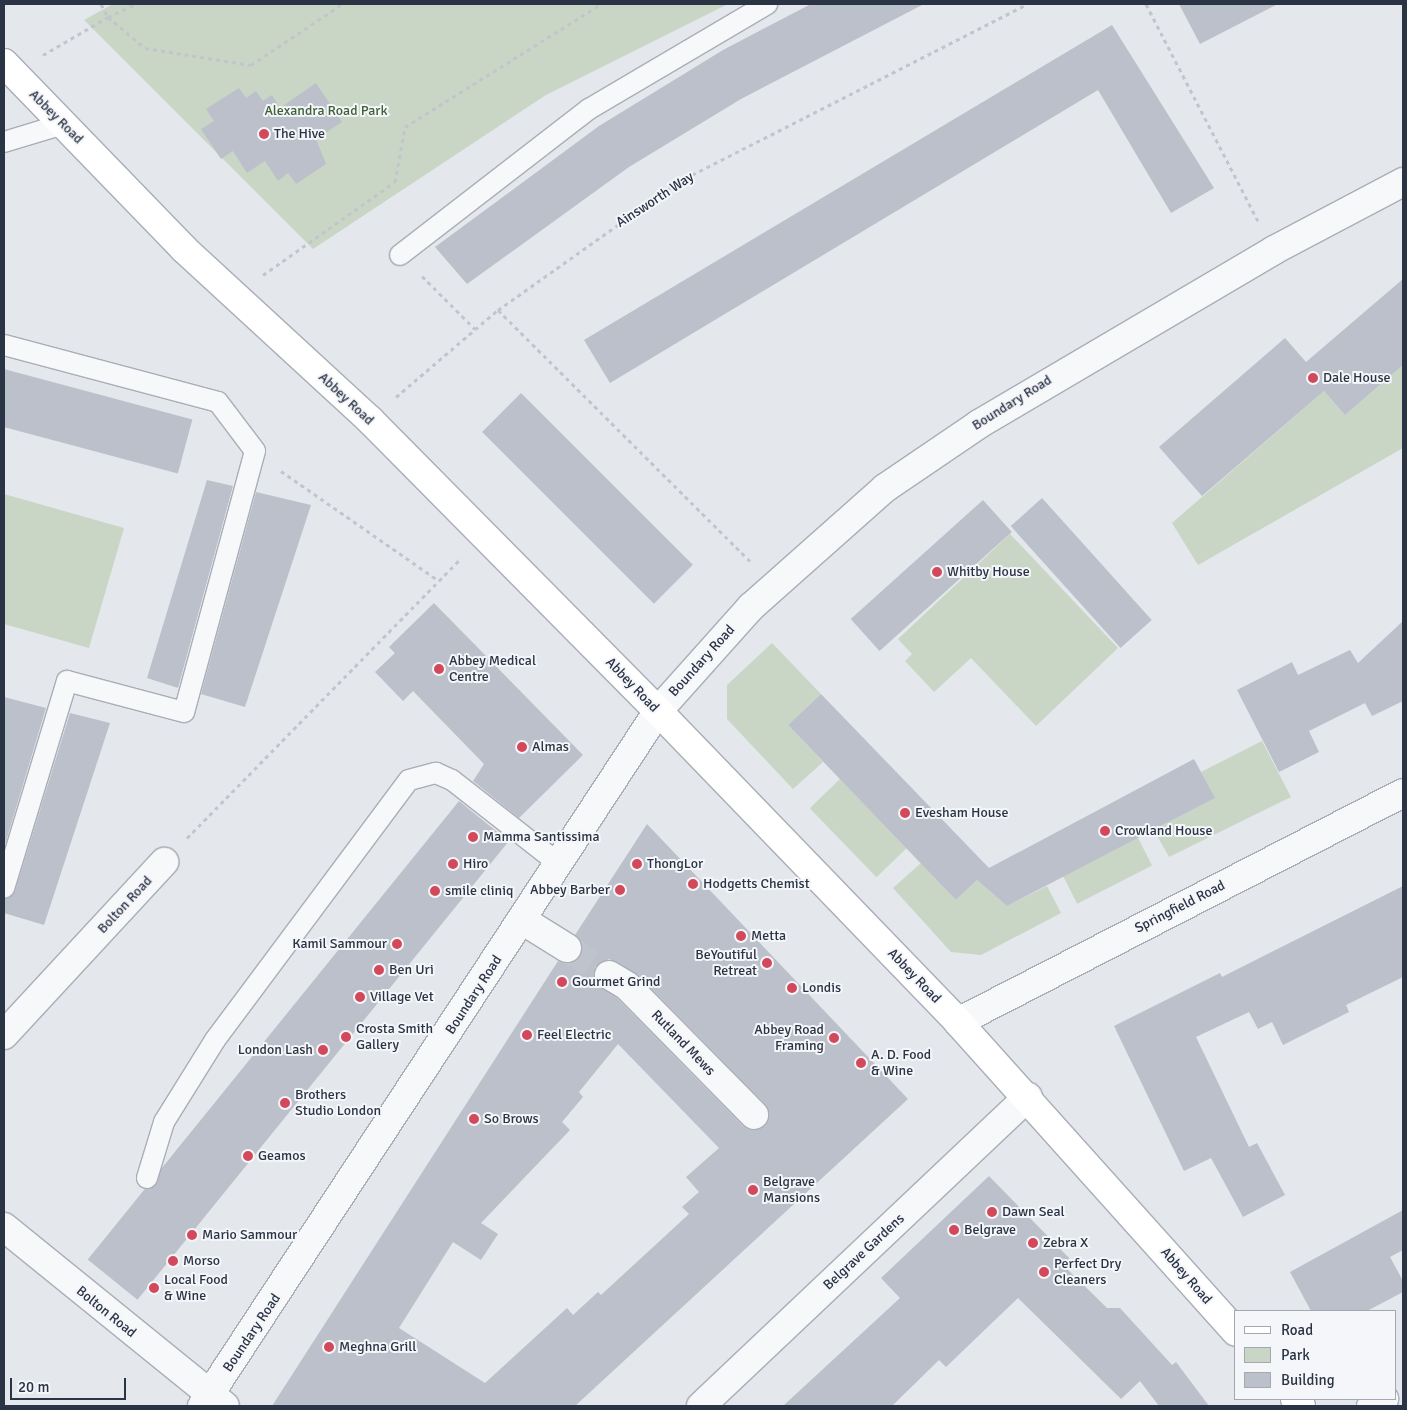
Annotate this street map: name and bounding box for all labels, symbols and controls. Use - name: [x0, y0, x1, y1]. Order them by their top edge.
- street label: Abbey Road: [25, 86, 87, 148]
- park label: Alexandra Road Park: [264, 103, 388, 119]
- place label: The Hive: [274, 126, 325, 142]
- marker: The Hive: [258, 128, 270, 140]
- street label: Ainsworth Way: [613, 169, 697, 231]
- street label: Abbey Road: [315, 369, 377, 429]
- place label: Dale House: [1323, 370, 1391, 386]
- street label: Boundary Road: [969, 372, 1055, 434]
- marker: Dale House: [1307, 372, 1319, 384]
- place label: Whitby House: [947, 564, 1030, 580]
- marker: Whitby House: [931, 566, 943, 578]
- street label: Boundary Road: [665, 622, 739, 700]
- place label: Abbey Medical Centre: [449, 653, 536, 686]
- street label: Abbey Road: [602, 654, 662, 716]
- marker: Abbey Medical Centre: [433, 663, 445, 675]
- place label: Almas: [532, 739, 569, 755]
- marker: Almas: [516, 741, 528, 753]
- place label: Evesham House: [915, 805, 1008, 821]
- marker: Evesham House: [899, 807, 911, 819]
- place label: Crowland House: [1115, 823, 1213, 839]
- marker: Crowland House: [1099, 825, 1111, 837]
- place label: Mamma Santissima: [483, 829, 600, 845]
- marker: Mamma Santissima: [467, 831, 479, 843]
- place label: Hiro: [463, 856, 488, 872]
- place label: ThongLor: [647, 856, 703, 872]
- marker: Hiro: [447, 858, 459, 870]
- marker: ThongLor: [631, 858, 643, 870]
- street label: Bolton Road: [94, 873, 156, 937]
- place label: Hodgetts Chemist: [703, 876, 810, 892]
- street label: Springfield Road: [1132, 877, 1228, 937]
- marker: Hodgetts Chemist: [687, 878, 699, 890]
- place label: Abbey Barber: [530, 882, 610, 898]
- place label: smile cliniq: [445, 883, 513, 899]
- marker: Abbey Barber: [614, 884, 626, 896]
- marker: smile cliniq: [429, 885, 441, 897]
- place label: Metta: [751, 928, 786, 944]
- marker: Metta: [735, 930, 747, 942]
- place label: Kamil Sammour: [292, 936, 387, 952]
- marker: Kamil Sammour: [391, 938, 403, 950]
- street label: Abbey Road: [884, 945, 944, 1007]
- place label: BeYoutiful Retreat: [695, 947, 757, 980]
- street label: Boundary Road: [442, 952, 506, 1038]
- marker: BeYoutiful Retreat: [761, 957, 773, 969]
- place label: Ben Uri: [389, 962, 434, 978]
- marker: Ben Uri: [373, 964, 385, 976]
- place label: Gourmet Grind: [572, 974, 660, 990]
- marker: Gourmet Grind: [556, 976, 568, 988]
- place label: Londis: [802, 980, 841, 996]
- marker: Londis: [786, 982, 798, 994]
- place label: Village Vet: [370, 989, 434, 1005]
- marker: Village Vet: [354, 991, 366, 1003]
- street label: Rutland Mews: [648, 1007, 718, 1079]
- place label: Crosta Smith Gallery: [356, 1021, 433, 1054]
- place label: Abbey Road Framing: [754, 1022, 824, 1054]
- place label: Feel Electric: [537, 1027, 611, 1043]
- marker: Feel Electric: [521, 1029, 533, 1041]
- marker: Crosta Smith Gallery: [340, 1031, 352, 1043]
- marker: Abbey Road Framing: [828, 1032, 840, 1044]
- place label: London Lash: [238, 1042, 313, 1058]
- marker: London Lash: [317, 1044, 329, 1056]
- place label: A. D. Food & Wine: [871, 1047, 931, 1080]
- marker: A. D. Food & Wine: [855, 1057, 867, 1069]
- place label: Brothers Studio London: [295, 1087, 381, 1120]
- marker: Brothers Studio London: [279, 1097, 291, 1109]
- place label: So Brows: [484, 1111, 539, 1127]
- marker: So Brows: [468, 1113, 480, 1125]
- place label: Geamos: [258, 1148, 306, 1164]
- marker: Geamos: [242, 1150, 254, 1162]
- place label: Belgrave Mansions: [763, 1174, 820, 1206]
- marker: Belgrave Mansions: [747, 1184, 759, 1196]
- place label: Dawn Seal: [1002, 1204, 1065, 1220]
- marker: Dawn Seal: [986, 1206, 998, 1218]
- street label: Belgrave Gardens: [820, 1210, 908, 1294]
- place label: Belgrave: [964, 1222, 1016, 1238]
- marker: Belgrave: [948, 1224, 960, 1236]
- place label: Mario Sammour: [202, 1227, 297, 1243]
- marker: Mario Sammour: [186, 1229, 198, 1241]
- place label: Zebra X: [1043, 1235, 1088, 1251]
- marker: Zebra X: [1027, 1237, 1039, 1249]
- street label: Abbey Road: [1157, 1244, 1215, 1308]
- place label: Morso: [183, 1253, 220, 1269]
- marker: Morso: [167, 1255, 179, 1267]
- place label: Perfect Dry Cleaners: [1054, 1256, 1121, 1288]
- marker: Perfect Dry Cleaners: [1038, 1266, 1050, 1278]
- place label: Local Food & Wine: [164, 1272, 228, 1304]
- marker: Local Food & Wine: [148, 1282, 160, 1294]
- street label: Bolton Road: [73, 1283, 139, 1341]
- street label: Boundary Road: [220, 1291, 284, 1375]
- legend: [1234, 1310, 1397, 1400]
- text: Road: [1281, 1321, 1313, 1339]
- place label: Meghna Grill: [339, 1339, 416, 1355]
- marker: Meghna Grill: [323, 1341, 335, 1353]
- text: Park: [1281, 1346, 1310, 1364]
- scale bar: [12, 1368, 129, 1400]
- text: Building: [1281, 1371, 1335, 1389]
- text: 20 m: [18, 1378, 49, 1396]

